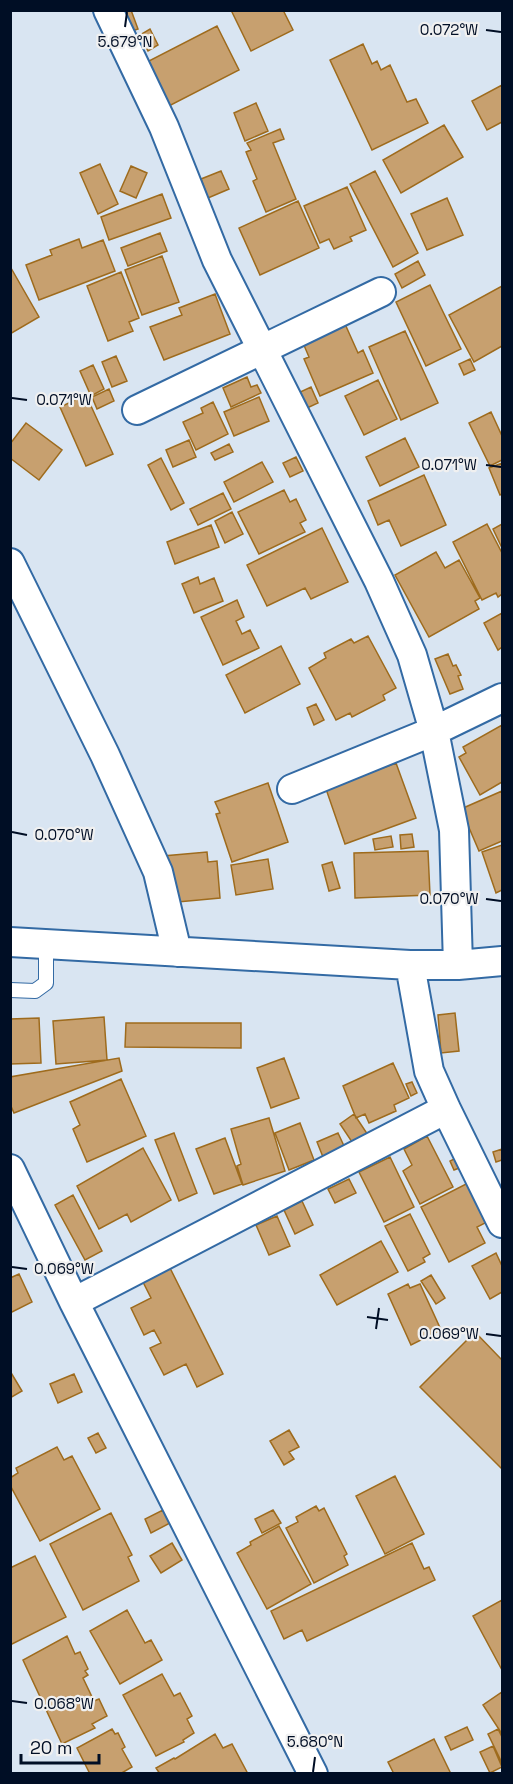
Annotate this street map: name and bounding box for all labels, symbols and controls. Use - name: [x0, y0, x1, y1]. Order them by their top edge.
- text: 0.072°W: [420, 20, 478, 39]
- text: 5.679°N: [98, 32, 152, 51]
- text: 0.071°W: [36, 390, 92, 409]
- text: 0.071°W: [421, 455, 477, 474]
- text: 0.070°W: [34, 825, 94, 844]
- text: 0.070°W: [419, 889, 479, 908]
- text: 0.069°W: [34, 1259, 94, 1278]
- text: 0.069°W: [419, 1324, 479, 1343]
- text: 0.068°W: [34, 1694, 94, 1713]
- scale bar: [21, 1727, 99, 1765]
- text: 5.680°N: [287, 1732, 343, 1751]
- text: 20 m: [30, 1736, 73, 1759]

